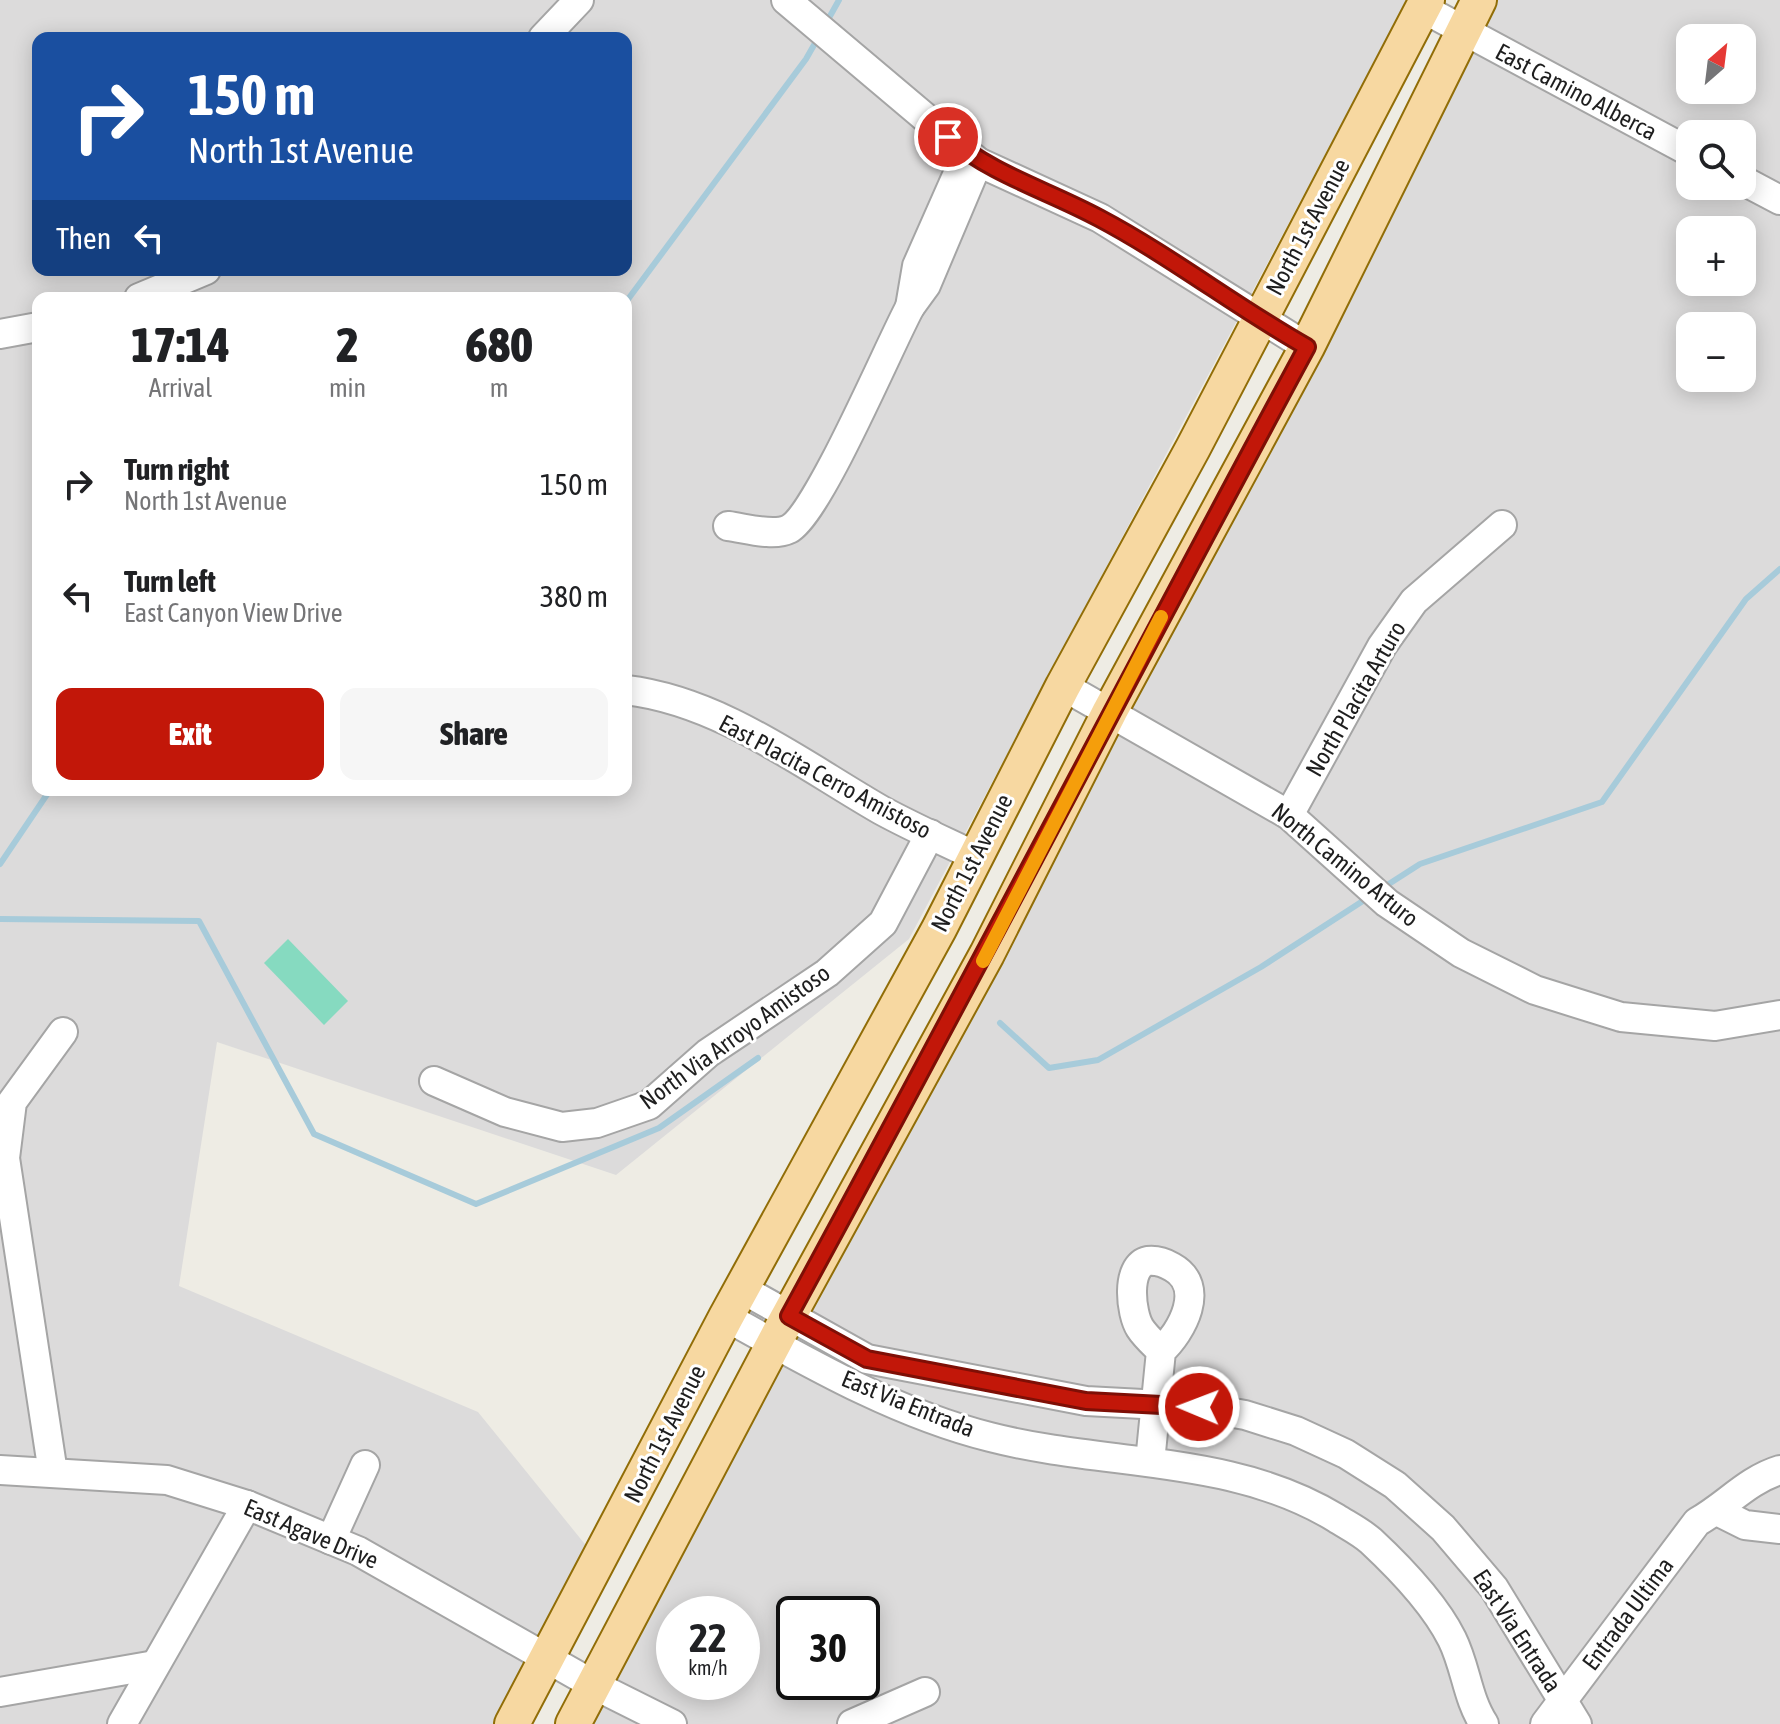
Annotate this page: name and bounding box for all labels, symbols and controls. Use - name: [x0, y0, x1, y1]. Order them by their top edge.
- north arrow: [1676, 24, 1756, 104]
- map controls: [1676, 24, 1756, 392]
- street label: East Camino Alberca: [1491, 38, 1661, 145]
- text: 150 m: [188, 63, 315, 127]
- icon: right: [56, 64, 160, 168]
- pin: [914, 103, 982, 171]
- icon: arrive: [926, 115, 970, 159]
- button: search: [1676, 120, 1756, 200]
- text: North 1st Avenue: [188, 129, 414, 171]
- street label: North 1st Avenue: [1260, 154, 1355, 300]
- icon: left: [127, 216, 171, 260]
- button: +: [1676, 216, 1756, 296]
- text: Then: [56, 221, 111, 255]
- button: −: [1676, 312, 1756, 392]
- text: 17:14: [131, 317, 230, 372]
- text: 2: [336, 317, 359, 372]
- text: 680: [465, 317, 533, 372]
- text: Arrival: [149, 373, 212, 403]
- text: min: [329, 373, 366, 403]
- text: m: [490, 373, 508, 403]
- text: Turn right: [124, 452, 230, 486]
- icon: right: [56, 462, 100, 506]
- text: 150 m: [540, 467, 608, 501]
- text: North 1st Avenue: [124, 486, 287, 516]
- text: Turn left: [124, 564, 216, 598]
- icon: left: [56, 574, 100, 618]
- text: 380 m: [540, 579, 608, 613]
- text: East Canyon View Drive: [124, 598, 342, 628]
- street label: North Placita Arturo: [1300, 616, 1411, 781]
- button: Exit: [56, 688, 324, 780]
- button: Share: [340, 688, 608, 780]
- street label: East Placita Cerro Amistoso: [715, 709, 936, 844]
- street label: North 1st Avenue: [925, 790, 1018, 936]
- street label: North Camino Arturo: [1267, 797, 1424, 932]
- street label: North Via Arroyo Amistoso: [635, 959, 835, 1114]
- street label: North 1st Avenue: [618, 1361, 711, 1507]
- street label: East Via Entrada: [838, 1365, 979, 1442]
- position arrow: [1157, 1365, 1241, 1449]
- street label: East Agave Drive: [240, 1493, 382, 1574]
- street label: Entrada Ultima: [1577, 1552, 1679, 1675]
- street label: East Via Entrada: [1468, 1564, 1567, 1697]
- speed limit sign: 30: [776, 1596, 880, 1700]
- text: 22: [689, 1615, 727, 1660]
- text: km/h: [688, 1656, 728, 1679]

